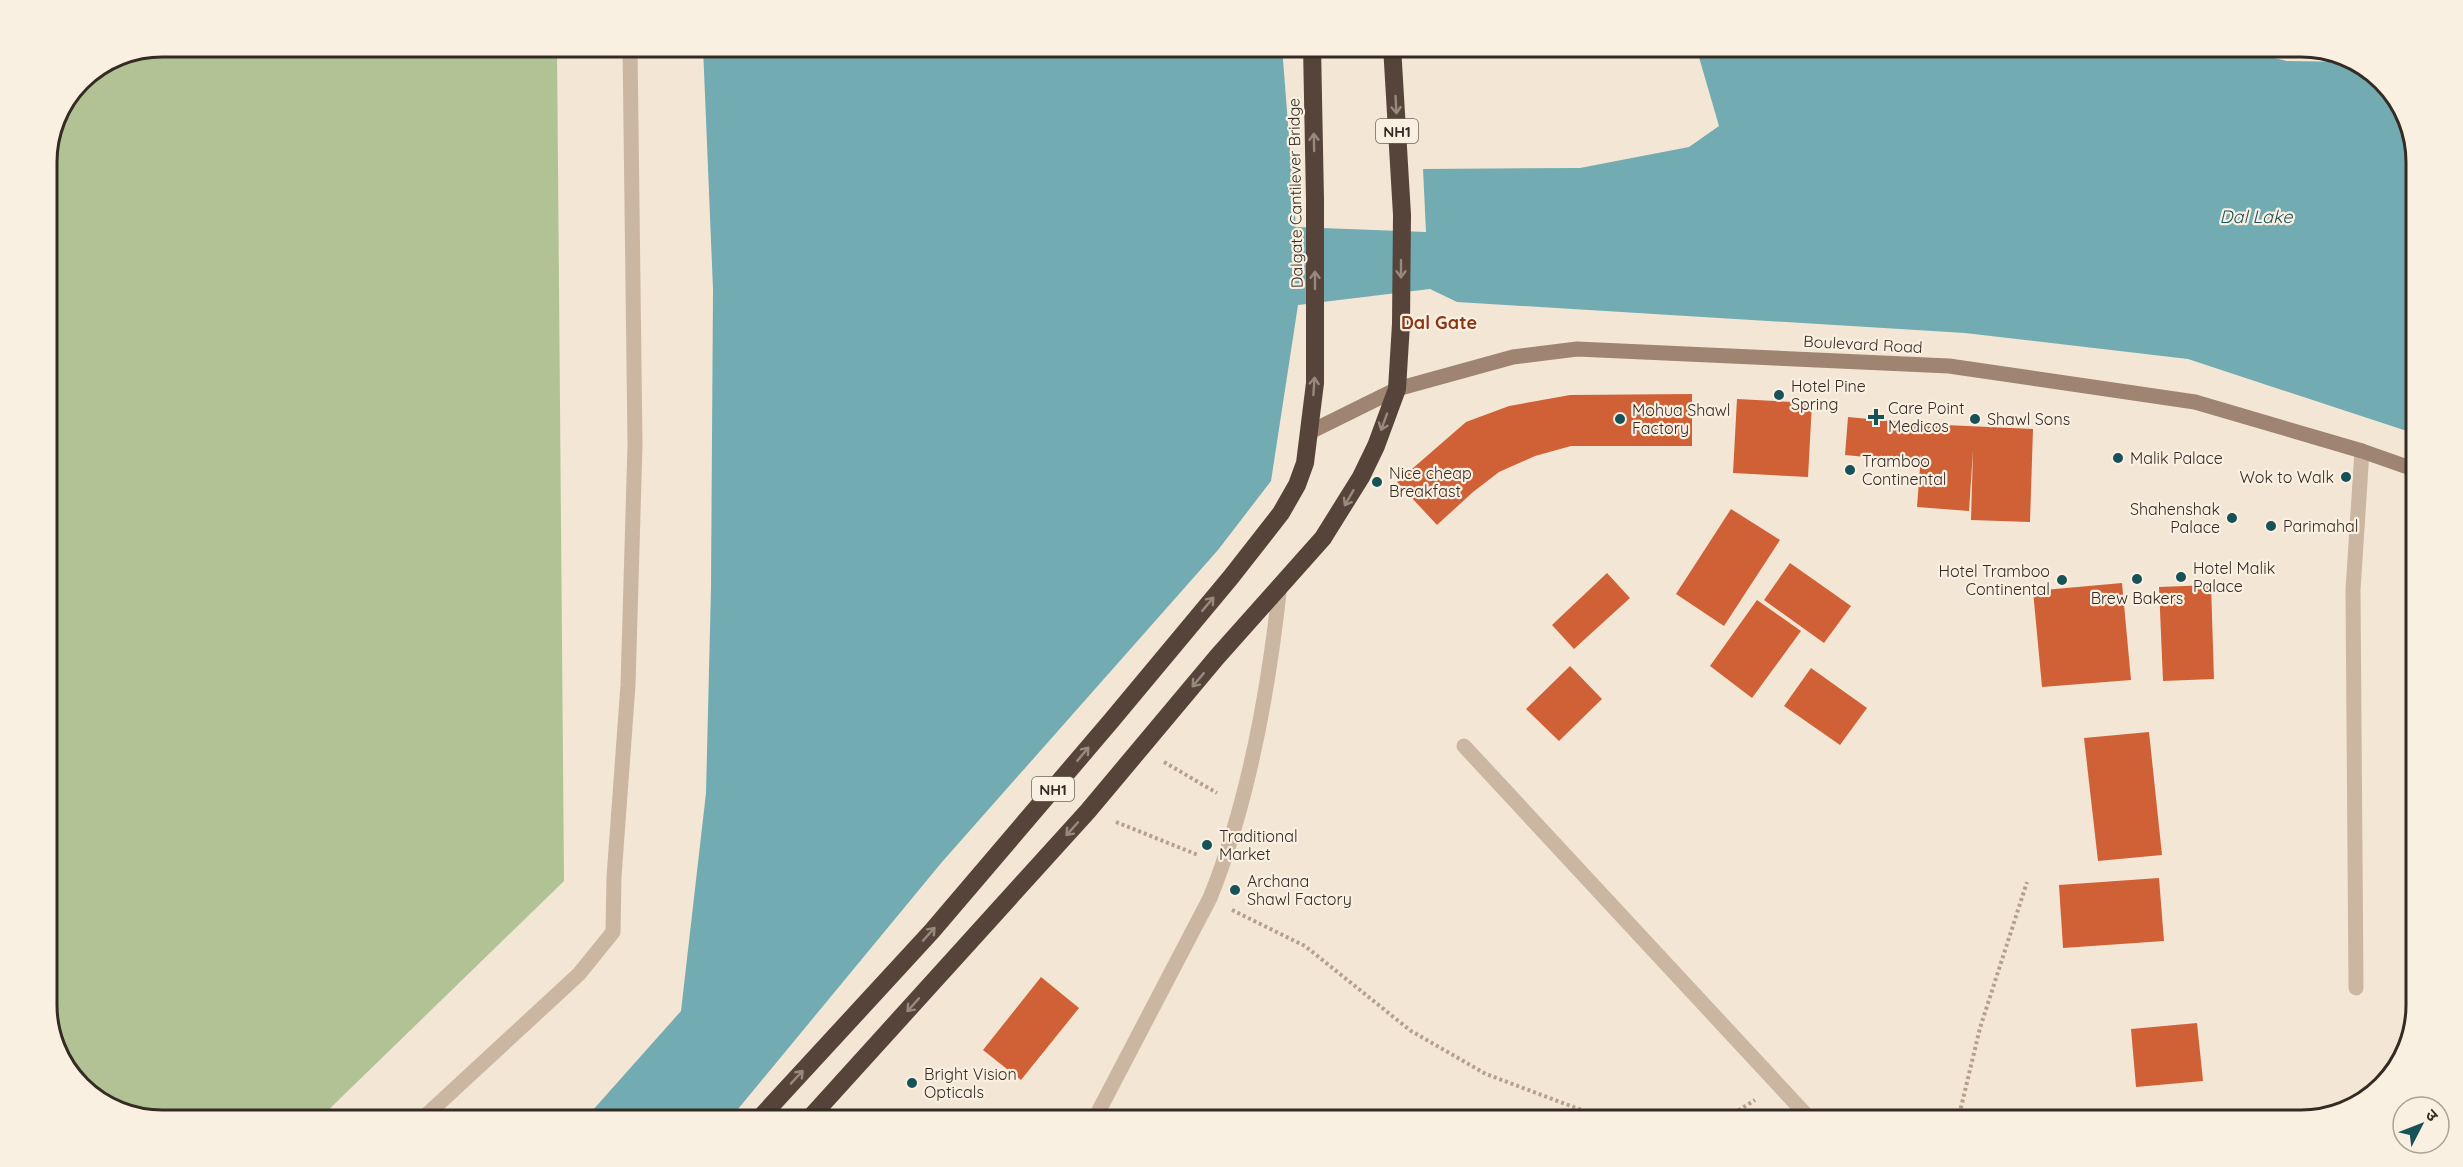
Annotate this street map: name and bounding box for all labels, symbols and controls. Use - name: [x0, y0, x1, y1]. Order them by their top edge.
- one-way arrow: [1390, 94, 1401, 114]
- street label: Dalgate Cantilever Bridge: [1283, 98, 1307, 288]
- road number: NH1: [1376, 119, 1418, 143]
- one-way arrow: [1308, 132, 1319, 152]
- water label: Dal Lake: [2220, 205, 2293, 228]
- one-way arrow: [1396, 259, 1407, 279]
- one-way arrow: [1309, 271, 1321, 291]
- district label: Dal Gate: [1401, 311, 1477, 334]
- street label: Boulevard Road: [1803, 331, 1923, 357]
- one-way arrow: [1309, 376, 1320, 396]
- place label: Hotel Pine Spring: [1791, 376, 1866, 414]
- marker: Hotel Pine Spring: [1772, 388, 1786, 402]
- place label: Care Point Medicos: [1888, 398, 1965, 436]
- place label: Mohua Shawl Factory: [1632, 400, 1731, 438]
- place label: Shawl Sons: [1987, 409, 2070, 429]
- marker: Care Point Medicos: [1869, 410, 1883, 424]
- one-way arrow: [1378, 412, 1389, 431]
- marker: Mohua Shawl Factory: [1613, 412, 1627, 426]
- marker: Shawl Sons: [1968, 412, 1982, 426]
- place label: Malik Palace: [2130, 448, 2223, 468]
- place label: Tramboo Continental: [1862, 451, 1947, 489]
- marker: Malik Palace: [2111, 451, 2125, 465]
- place label: Nice cheap Breakfast: [1389, 463, 1472, 501]
- marker: Tramboo Continental: [1843, 463, 1857, 477]
- place label: Wok to Walk: [2240, 467, 2334, 487]
- marker: Wok to Walk: [2339, 470, 2353, 484]
- marker: Nice cheap Breakfast: [1370, 475, 1384, 489]
- one-way arrow: [1343, 489, 1355, 506]
- place label: Shahenshak Palace: [2130, 499, 2220, 537]
- marker: Shahenshak Palace: [2225, 511, 2239, 525]
- place label: Parimahal: [2283, 516, 2359, 536]
- marker: Parimahal: [2264, 519, 2278, 533]
- place label: Hotel Malik Palace: [2193, 558, 2275, 596]
- place label: Hotel Tramboo Continental: [1938, 561, 2050, 599]
- marker: Hotel Malik Palace: [2174, 570, 2188, 584]
- marker: Brew Bakers: [2130, 572, 2144, 586]
- marker: Hotel Tramboo Continental: [2055, 573, 2069, 587]
- place label: Brew Bakers: [2091, 588, 2183, 608]
- one-way arrow: [1202, 596, 1215, 612]
- one-way arrow: [1191, 672, 1205, 687]
- one-way arrow: [1076, 747, 1090, 762]
- road number: NH1: [1032, 777, 1074, 801]
- one-way arrow: [1065, 821, 1079, 836]
- place label: Traditional Market: [1219, 826, 1298, 864]
- marker: Traditional Market: [1200, 838, 1214, 852]
- place label: Archana Shawl Factory: [1247, 871, 1352, 909]
- marker: Archana Shawl Factory: [1228, 883, 1242, 897]
- one-way arrow: [922, 927, 936, 942]
- one-way arrow: [906, 997, 920, 1012]
- place label: Bright Vision Opticals: [924, 1064, 1017, 1102]
- one-way arrow: [790, 1070, 804, 1085]
- marker: Bright Vision Opticals: [905, 1076, 919, 1090]
- north arrow: [2391, 1095, 2451, 1155]
- text: उ: [2422, 1105, 2443, 1126]

